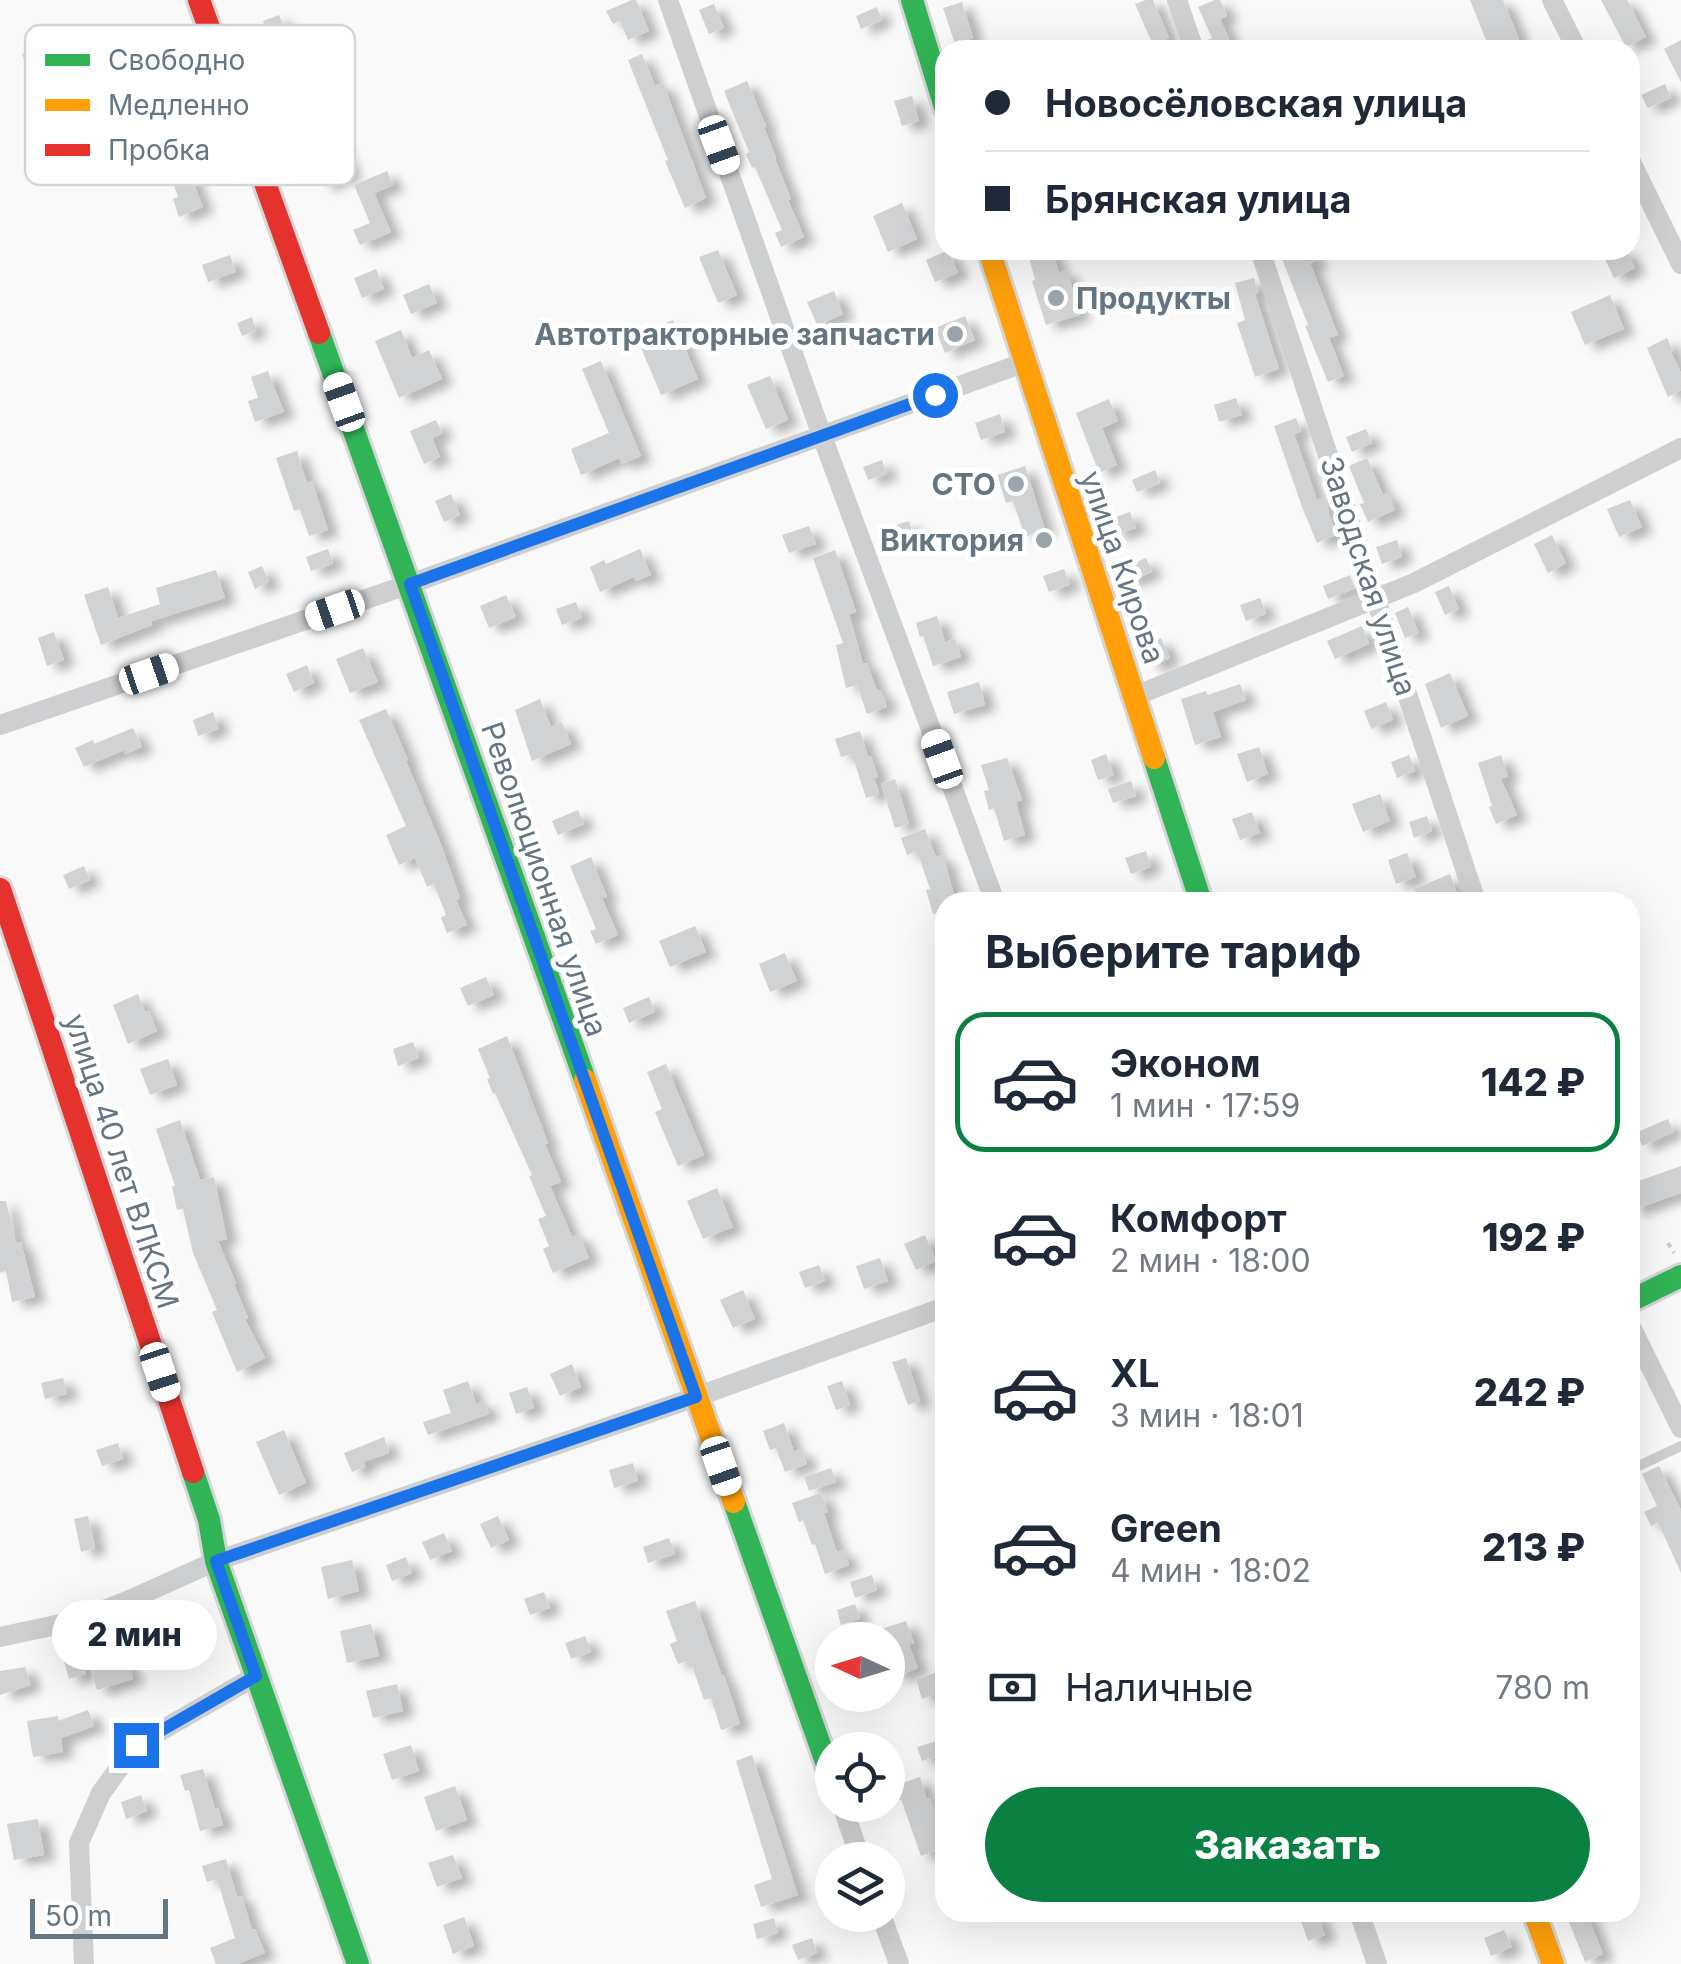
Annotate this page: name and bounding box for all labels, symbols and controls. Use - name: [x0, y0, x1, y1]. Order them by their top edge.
- legend: [25, 25, 355, 185]
- text: Свободно: [108, 43, 245, 77]
- text: Новосёловская улица: [1045, 80, 1467, 126]
- text: Медленно: [108, 88, 250, 122]
- car: [695, 112, 743, 178]
- text: Пробка: [108, 133, 210, 167]
- text: Брянская улица: [1045, 176, 1351, 222]
- place label: Продукты: [1076, 280, 1231, 316]
- marker: Продукты: [1045, 287, 1067, 309]
- place label: Автотракторные запчасти: [534, 316, 935, 352]
- marker: Автотракторные запчасти: [944, 323, 966, 345]
- car: [320, 369, 368, 435]
- route start: [913, 373, 958, 418]
- street label: Заводская улица: [1313, 452, 1425, 700]
- place label: СТО: [932, 466, 996, 502]
- street label: улица Кирова: [1073, 466, 1173, 668]
- marker: СТО: [1005, 473, 1027, 495]
- place label: Виктория: [880, 522, 1024, 558]
- marker: Виктория: [1033, 529, 1055, 551]
- car: [302, 586, 368, 634]
- car: [116, 650, 182, 698]
- street label: Революционная улица: [474, 717, 616, 1041]
- car: [918, 726, 966, 792]
- text: Выберите тариф: [985, 924, 1361, 979]
- street label: улица 40 лет ВЛКСМ: [57, 1009, 187, 1313]
- icon: car: [990, 1037, 1080, 1127]
- text: Эконом: [1110, 1040, 1261, 1086]
- text: 142 ₽: [1481, 1059, 1585, 1105]
- text: 1 мин · 17:59: [1110, 1086, 1300, 1125]
- icon: car: [990, 1192, 1080, 1282]
- text: Комфорт: [1110, 1195, 1287, 1241]
- text: 192 ₽: [1482, 1214, 1585, 1260]
- text: 2 мин · 18:00: [1110, 1241, 1311, 1280]
- car: [136, 1339, 184, 1405]
- icon: car: [990, 1347, 1080, 1437]
- text: XL: [1110, 1350, 1160, 1396]
- text: 242 ₽: [1474, 1369, 1585, 1415]
- text: 3 мин · 18:01: [1110, 1396, 1304, 1435]
- car: [697, 1433, 745, 1499]
- icon: car: [990, 1502, 1080, 1592]
- text: Green: [1110, 1505, 1222, 1551]
- text: 213 ₽: [1482, 1524, 1585, 1570]
- text: 4 мин · 18:02: [1110, 1551, 1311, 1590]
- callout: 2 мин: [54, 1600, 218, 1670]
- text: 2 мин: [87, 1615, 182, 1654]
- north arrow: [815, 1622, 905, 1712]
- map controls: [815, 1622, 905, 1932]
- icon: cash: [985, 1660, 1040, 1715]
- text: Наличные: [1065, 1664, 1253, 1710]
- text: 780 m: [1495, 1668, 1590, 1707]
- route end: [114, 1723, 159, 1768]
- button: locate: [815, 1732, 905, 1822]
- button: Заказать: [985, 1787, 1590, 1902]
- button: layers: [815, 1842, 905, 1932]
- scale bar: [30, 1894, 168, 1938]
- text: 50 m: [45, 1899, 112, 1933]

